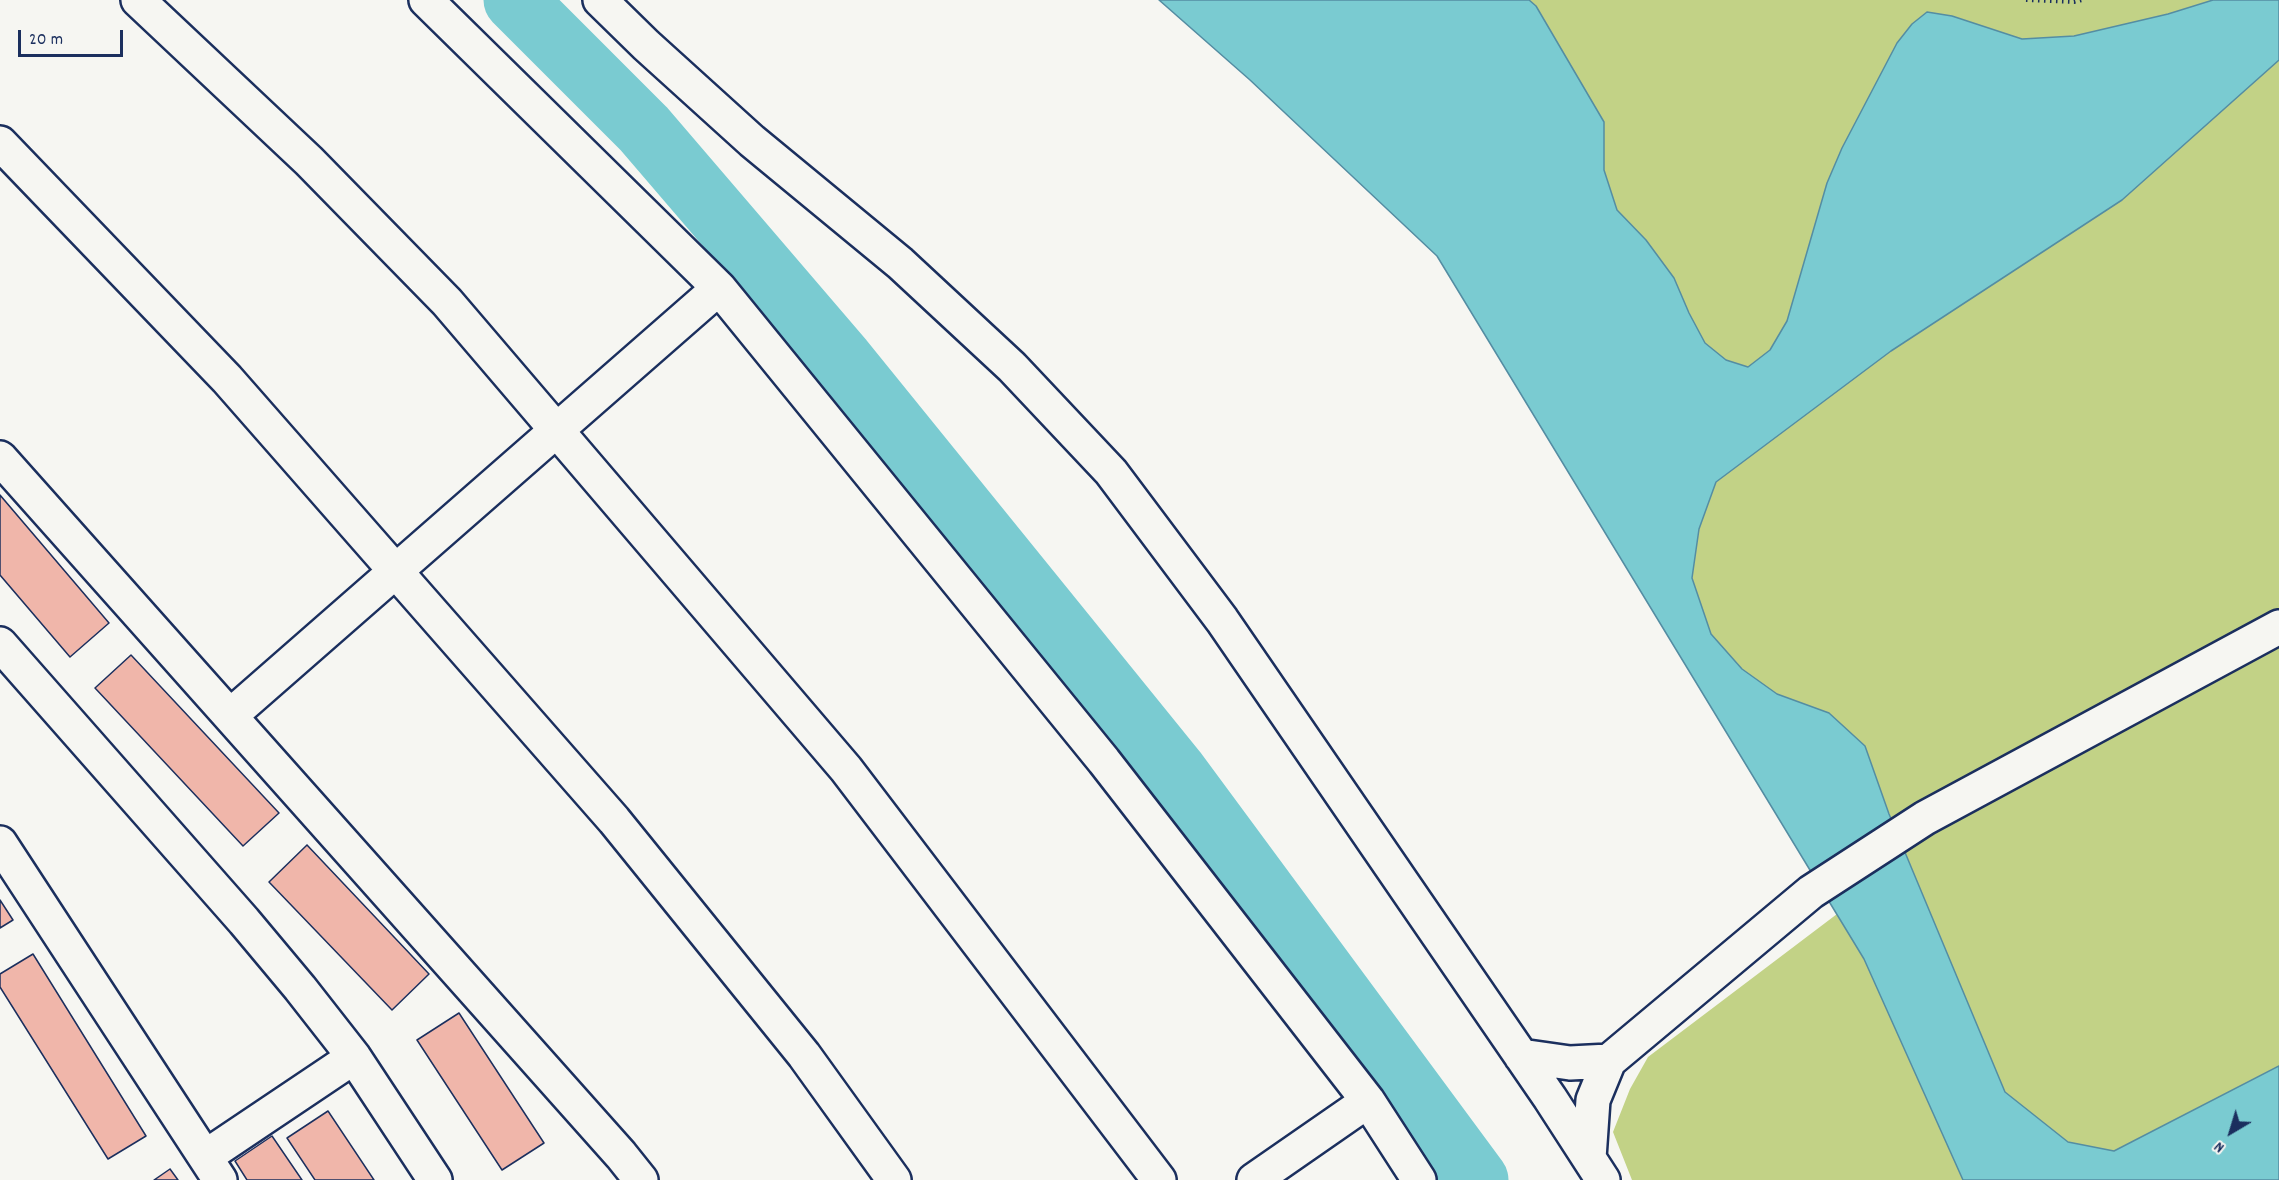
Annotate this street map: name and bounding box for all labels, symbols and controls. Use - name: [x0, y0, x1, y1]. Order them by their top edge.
- scale bar: [21, 18, 126, 56]
- text: 20 m: [29, 28, 63, 53]
- north arrow: [2201, 1102, 2261, 1162]
- text: N: [2209, 1135, 2230, 1158]

